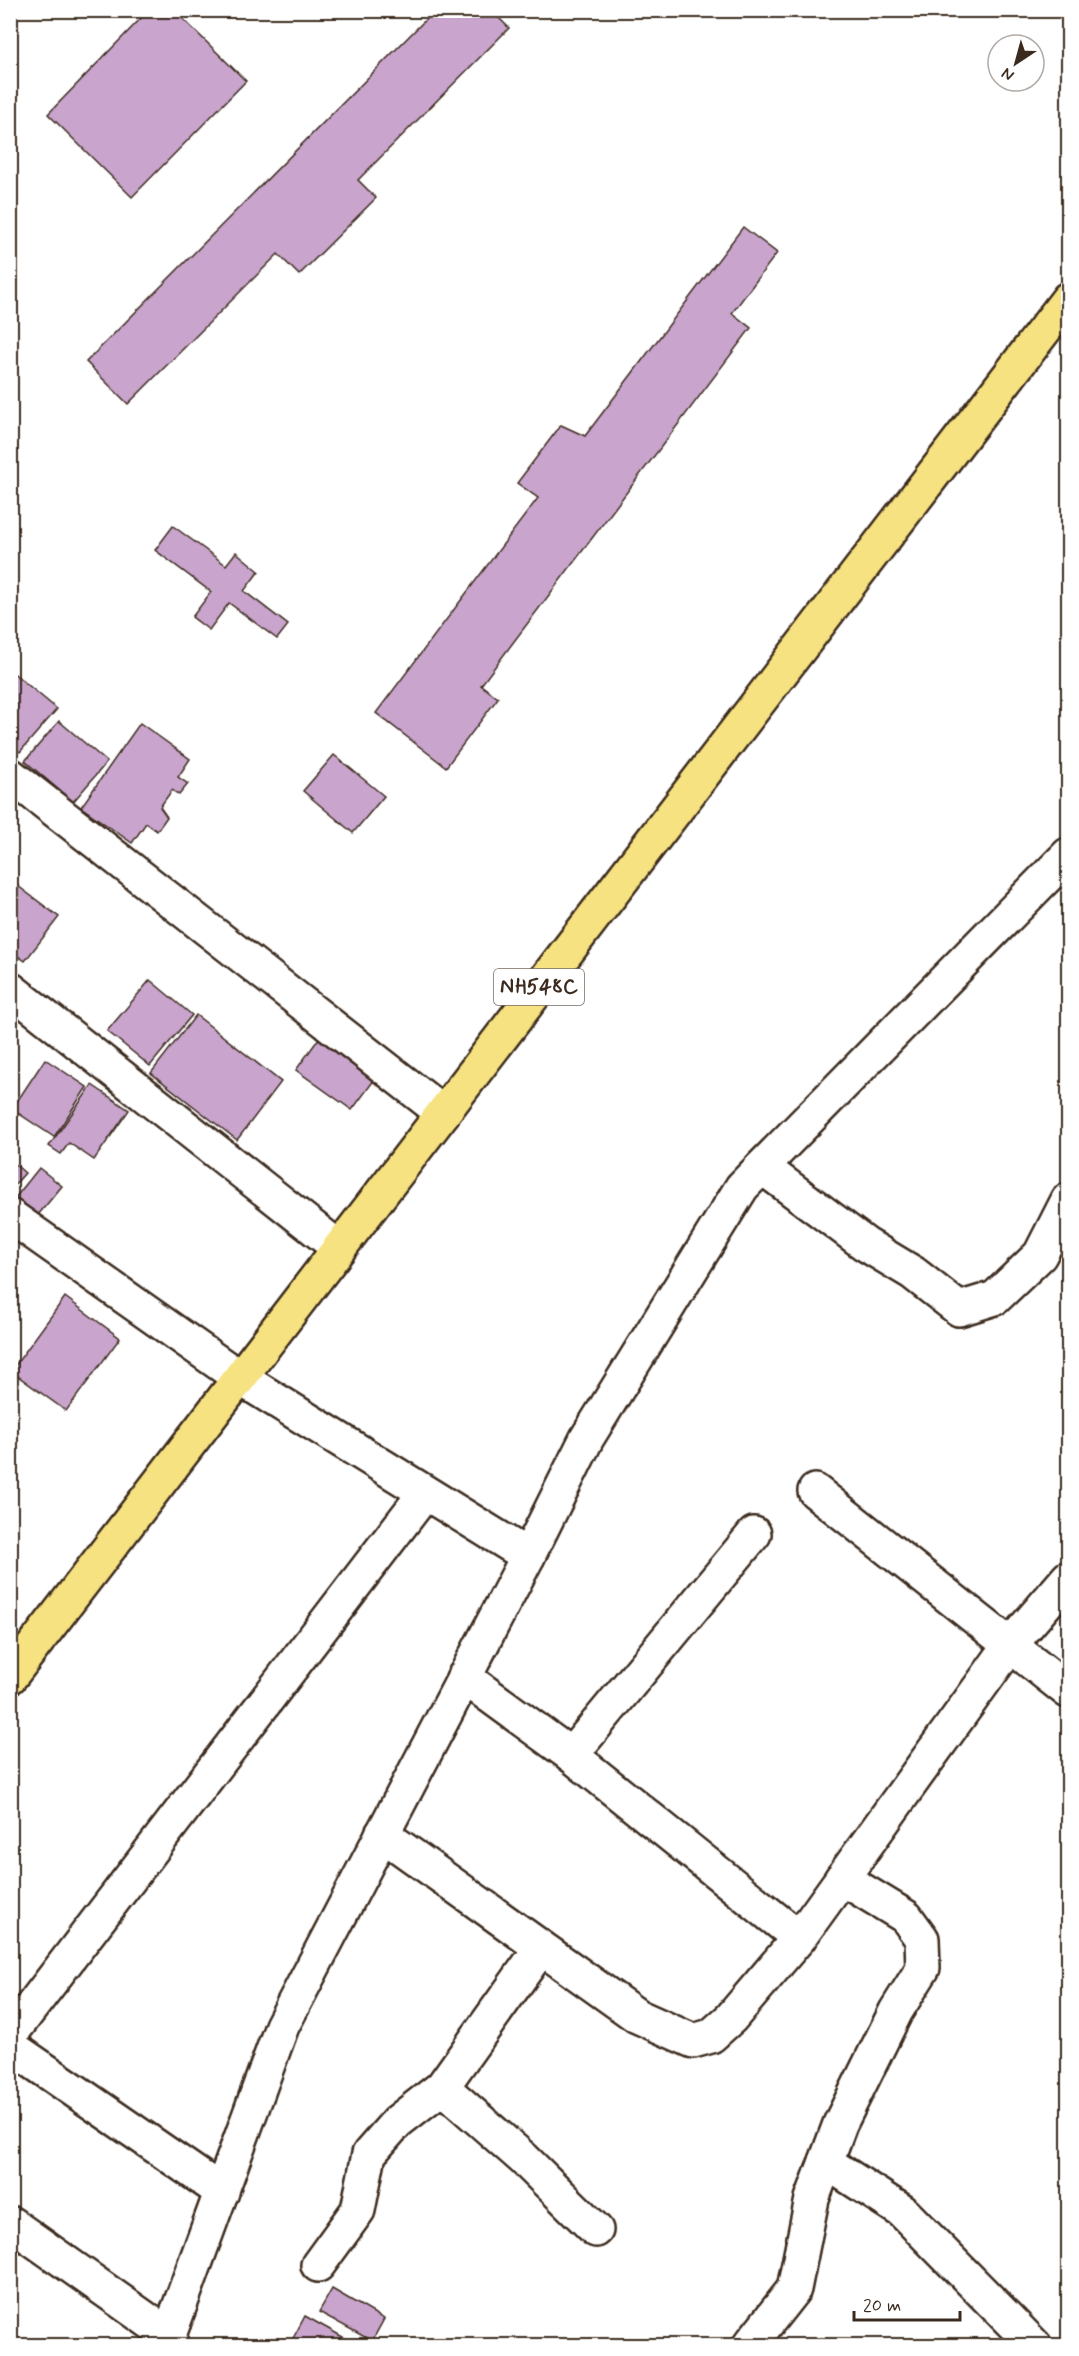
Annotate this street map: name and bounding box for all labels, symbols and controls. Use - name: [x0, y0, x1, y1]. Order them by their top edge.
- north arrow: [986, 33, 1046, 93]
- text: N: [998, 62, 1019, 86]
- road number: NH548C: [494, 969, 584, 1005]
- scale bar: [854, 2284, 960, 2322]
- text: 20 m: [863, 2294, 901, 2318]

